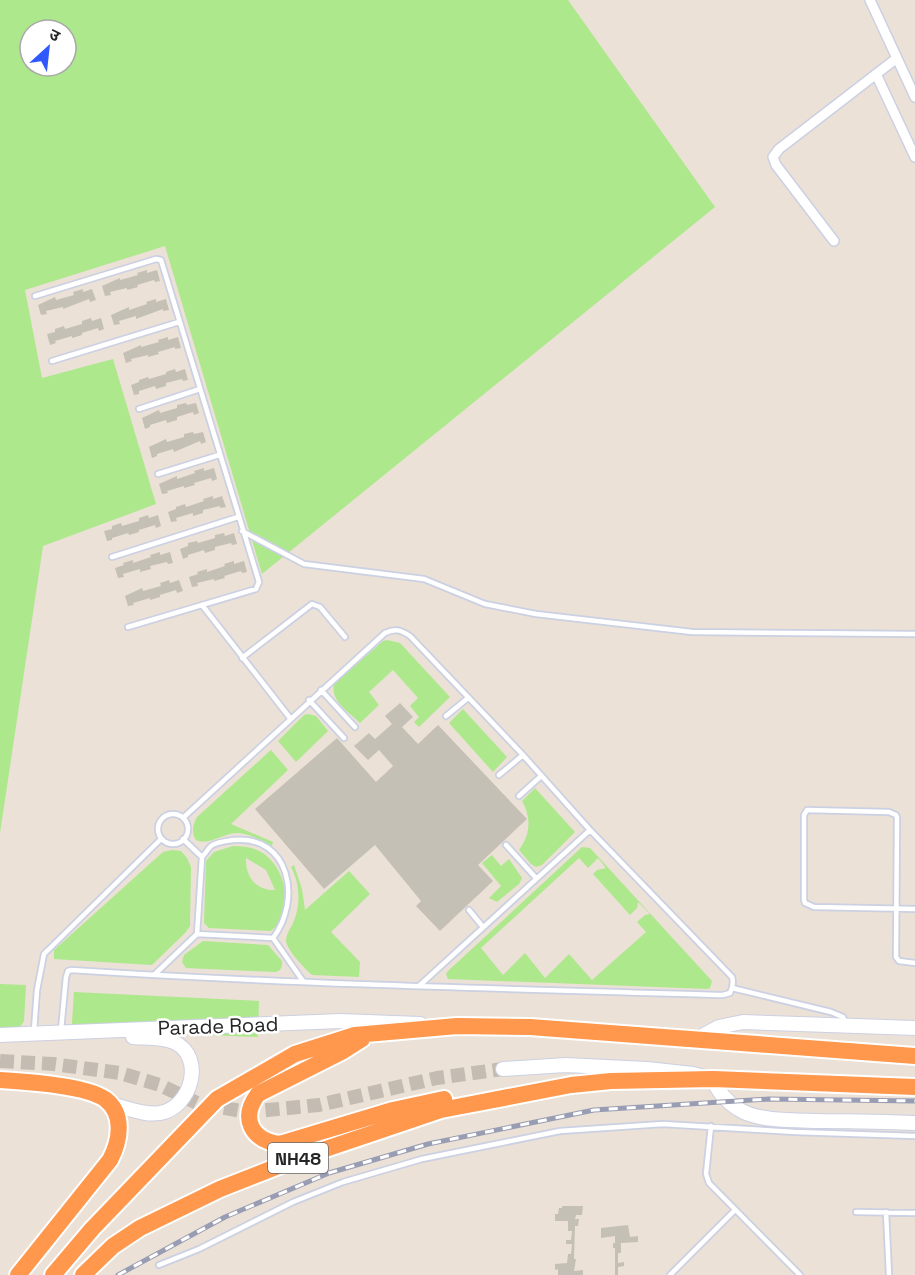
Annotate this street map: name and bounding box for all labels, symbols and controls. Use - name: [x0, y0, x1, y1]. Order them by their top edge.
- north arrow: [18, 18, 78, 78]
- text: उ: [46, 24, 64, 47]
- street label: Parade Road: [157, 1011, 279, 1041]
- road number: NH48: [268, 1143, 328, 1173]

